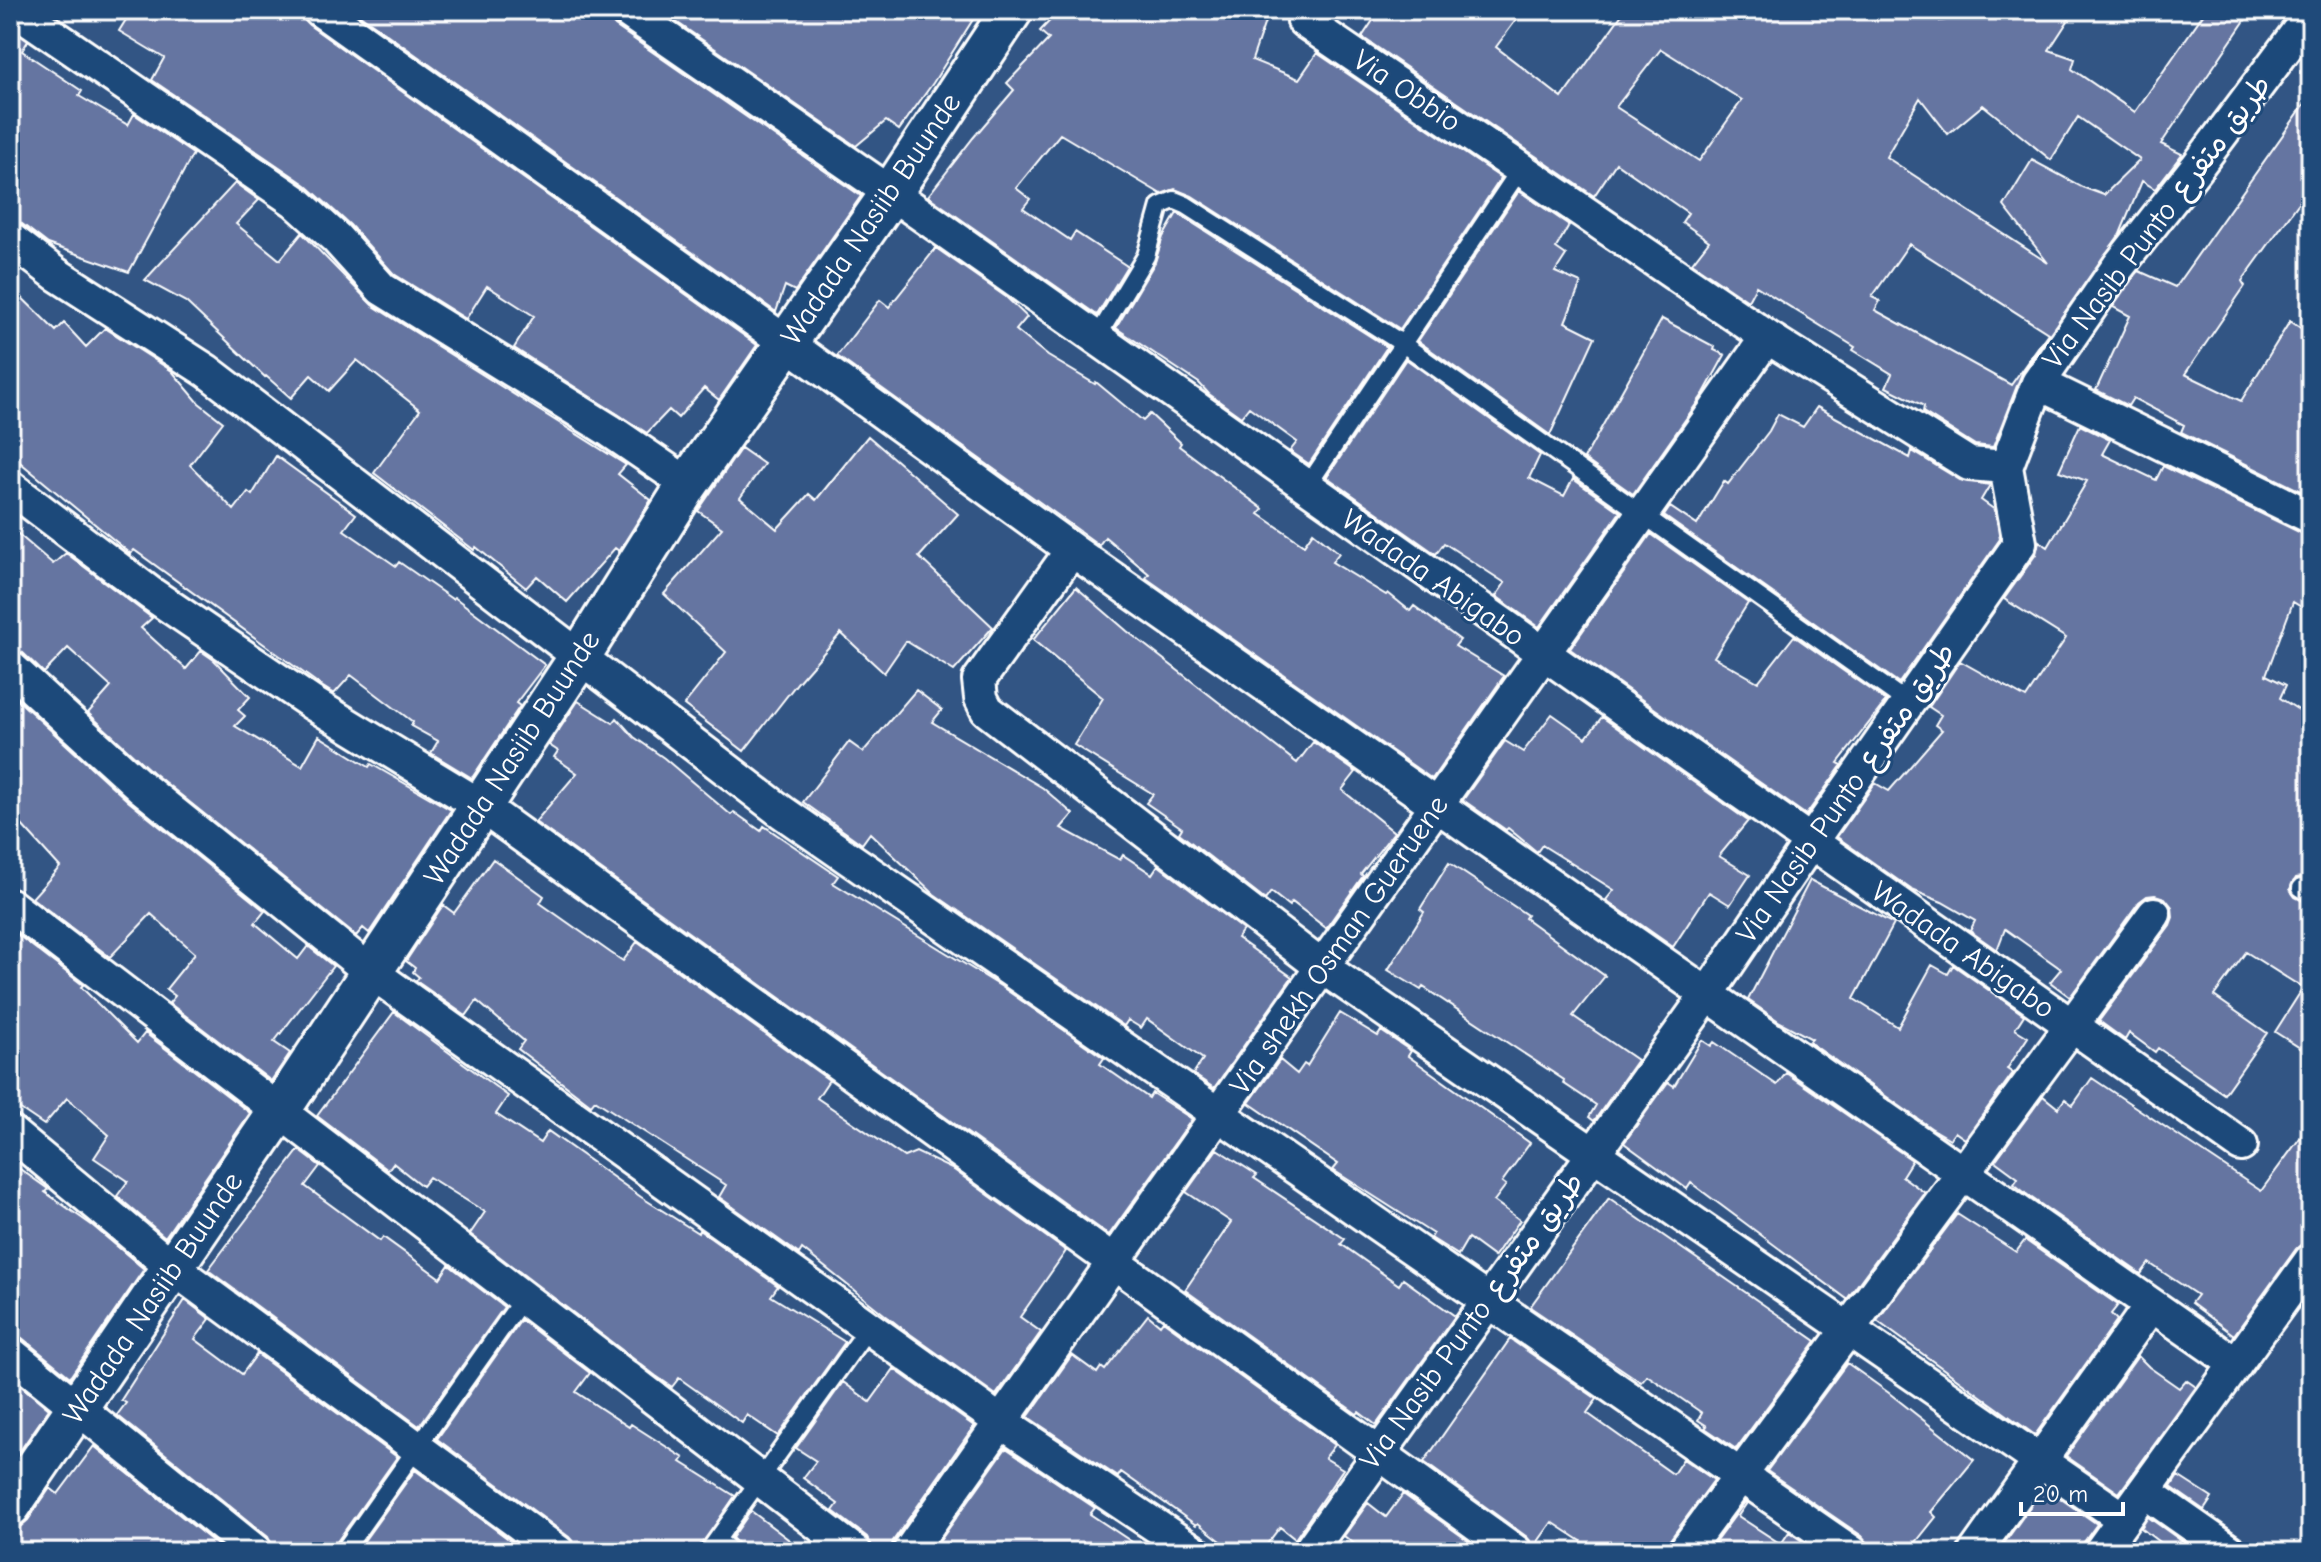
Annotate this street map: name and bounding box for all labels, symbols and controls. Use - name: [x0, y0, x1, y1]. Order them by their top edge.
- street label: Via Obbio: [1346, 42, 1468, 140]
- street label: Via Nasib Punto طريق متفرع: [2035, 68, 2281, 377]
- street label: Wadada Nasiib Buunde: [774, 86, 968, 352]
- street label: Wadada Abigabo: [1335, 502, 1531, 654]
- street label: Wadada Nasiib Buunde: [417, 624, 607, 892]
- street label: Via Nasib Punto طريق متفرع: [1729, 636, 1966, 952]
- street label: Via shekh Osman Gueruene: [1222, 789, 1456, 1101]
- street label: Wadada Abigabo: [1865, 874, 2061, 1026]
- street label: Wadada Nasiib Buunde: [56, 1165, 250, 1431]
- street label: Via Nasib Punto طريق متفرع: [1352, 1166, 1594, 1478]
- scale bar: [2021, 1466, 2123, 1516]
- text: 20 m: [2033, 1480, 2088, 1508]

